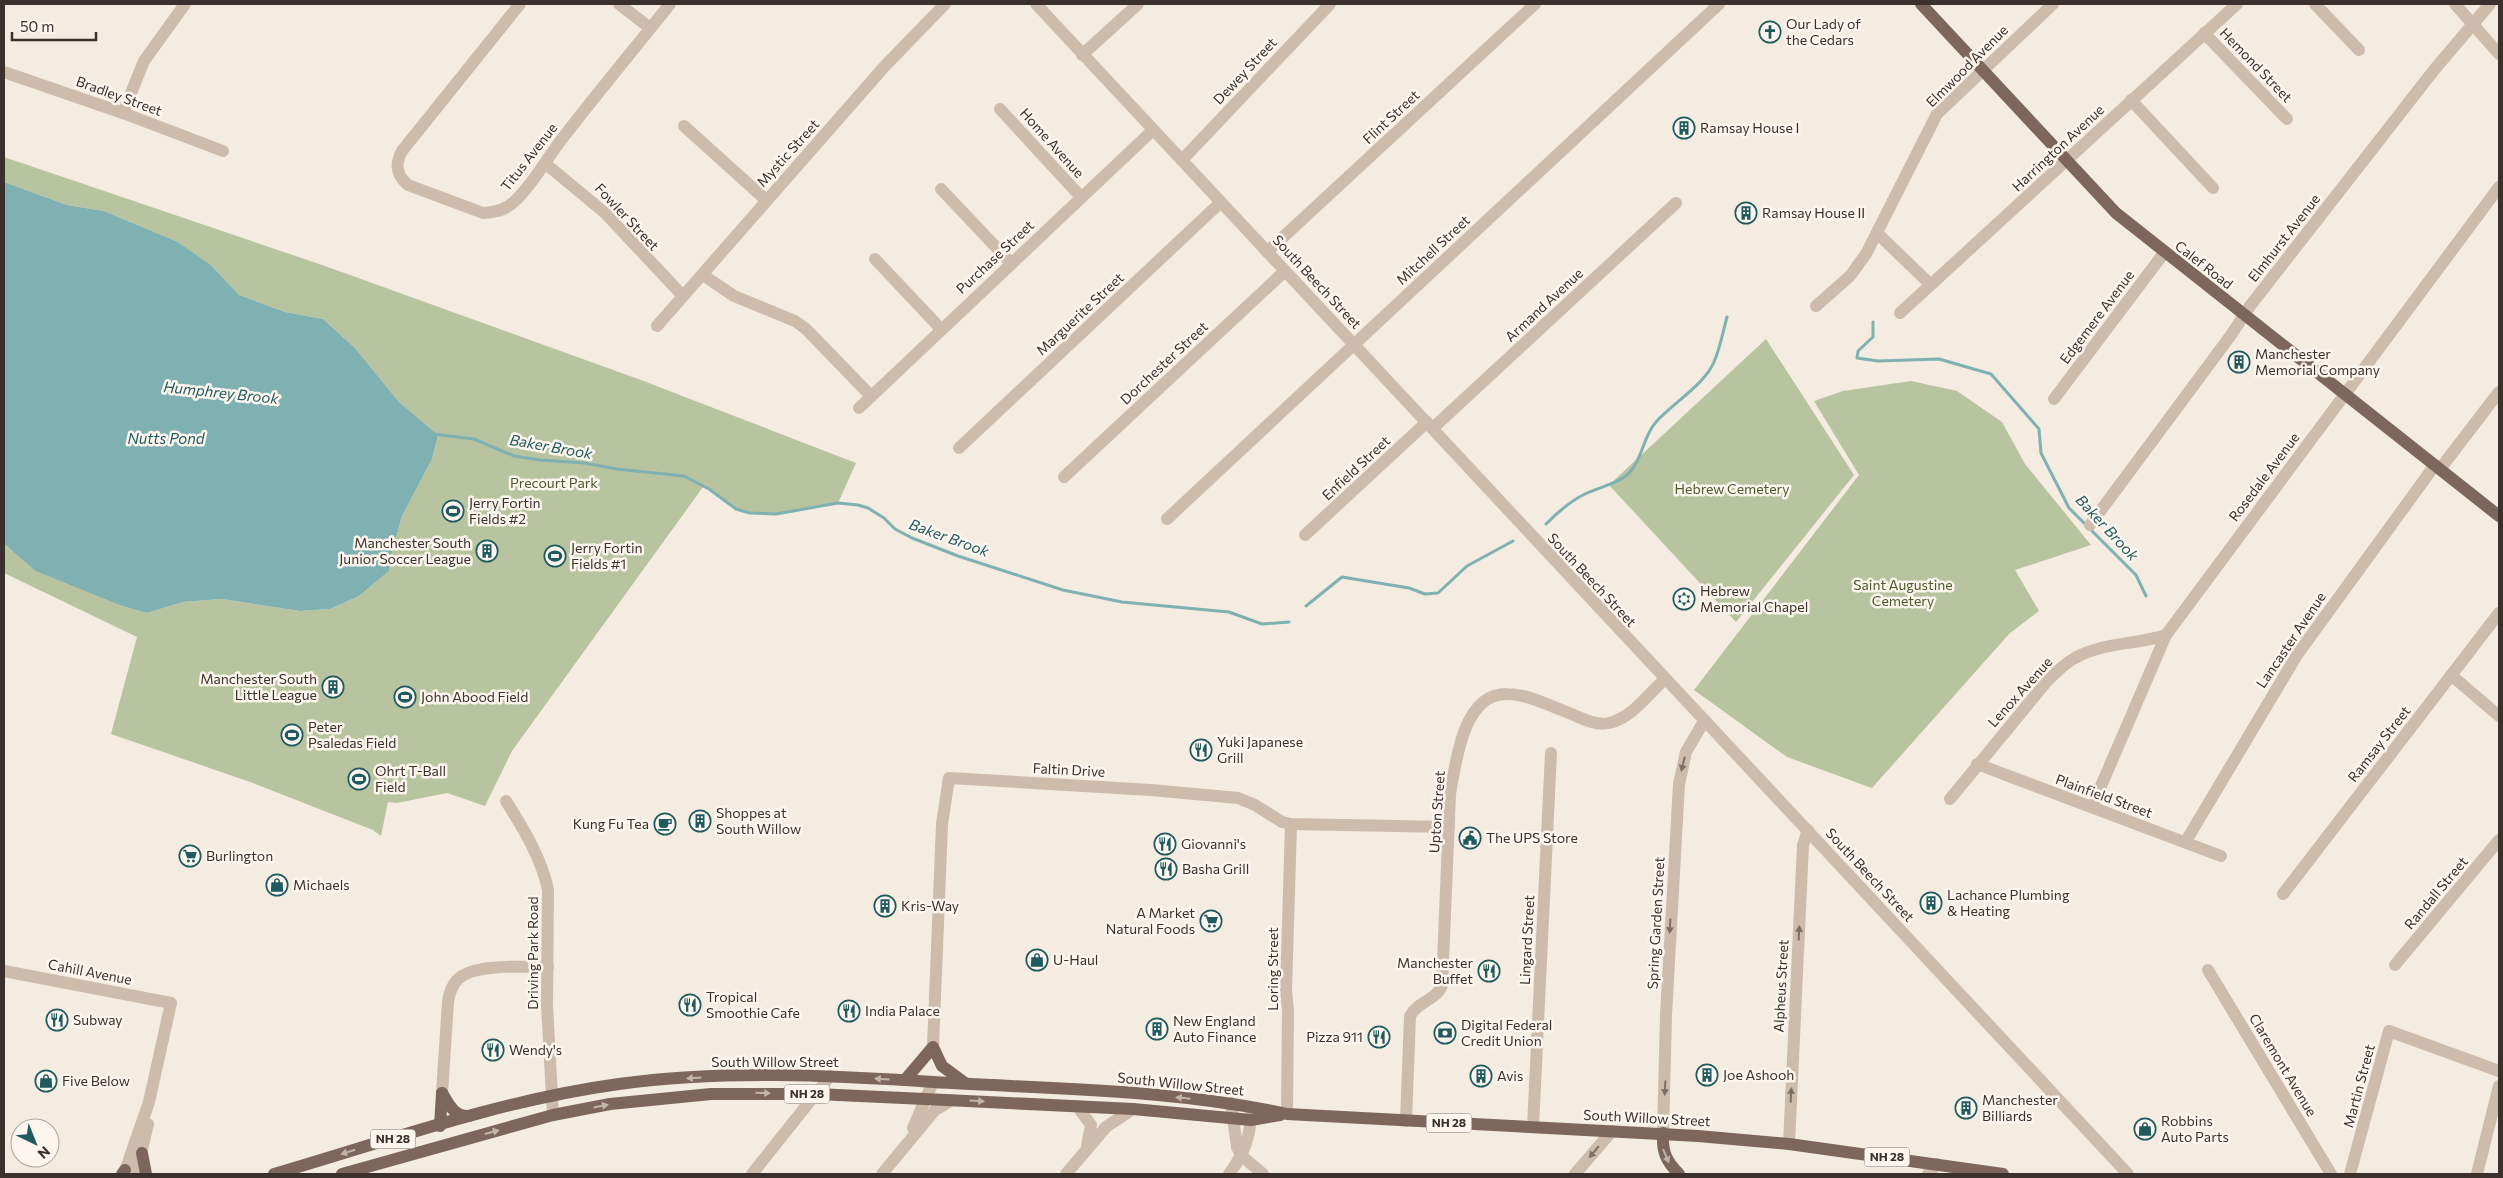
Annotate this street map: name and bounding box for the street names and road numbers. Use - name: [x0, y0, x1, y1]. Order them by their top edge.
- street label: Elmwood Avenue: [1922, 21, 2011, 110]
- street label: Hemond Street: [2217, 24, 2296, 106]
- street label: Dewey Street: [1209, 34, 1280, 108]
- street label: Bradley Street: [74, 72, 165, 119]
- street label: Flint Street: [1359, 86, 1423, 147]
- street label: Harrington Avenue: [2008, 101, 2107, 195]
- street label: Home Avenue: [1017, 104, 1088, 181]
- street label: Mystic Street: [753, 115, 823, 190]
- street label: Titus Avenue: [497, 119, 561, 194]
- street label: Fowler Street: [592, 179, 663, 254]
- street label: Elmhurst Avenue: [2244, 190, 2323, 285]
- street label: Mitchell Street: [1392, 211, 1473, 288]
- street label: Purchase Street: [952, 216, 1037, 297]
- street label: South Beech Street: [1270, 231, 1365, 332]
- street label: Calef Road: [2172, 237, 2237, 292]
- street label: Armand Avenue: [1501, 264, 1586, 345]
- street label: Edgemere Avenue: [2056, 266, 2137, 367]
- street label: Marguerite Street: [1032, 269, 1127, 359]
- street label: Dorchester Street: [1116, 318, 1211, 408]
- street label: Rosedale Avenue: [2225, 429, 2302, 524]
- street label: Enfield Street: [1318, 432, 1393, 503]
- street label: South Beech Street: [1545, 529, 1640, 630]
- street label: Lancaster Avenue: [2252, 589, 2329, 691]
- street label: Lenox Avenue: [1984, 653, 2055, 730]
- street label: Ramsay Street: [2344, 702, 2414, 785]
- street label: Faltin Drive: [1032, 759, 1106, 780]
- street label: Upton Street: [1425, 770, 1448, 854]
- street label: Plainfield Street: [2053, 770, 2155, 821]
- street label: South Beech Street: [1823, 824, 1918, 925]
- street label: Randall Street: [2400, 853, 2471, 932]
- street label: Spring Garden Street: [1644, 856, 1667, 990]
- street label: Lingard Street: [1516, 894, 1537, 985]
- street label: Driving Park Road: [524, 896, 541, 1010]
- street label: Loring Street: [1264, 927, 1281, 1011]
- street label: Alpheus Street: [1770, 939, 1791, 1033]
- street label: Cahill Avenue: [47, 955, 133, 988]
- street label: Claremont Avenue: [2246, 1010, 2321, 1119]
- street label: Martin Street: [2339, 1042, 2378, 1130]
- street label: South Willow Street: [711, 1053, 839, 1070]
- street label: South Willow Street: [1117, 1068, 1246, 1099]
- road number: NH 28: [784, 1084, 830, 1104]
- street label: South Willow Street: [1583, 1106, 1711, 1129]
- road number: NH 28: [1426, 1114, 1472, 1132]
- road number: NH 28: [370, 1130, 416, 1148]
- road number: NH 28: [1864, 1148, 1910, 1166]

